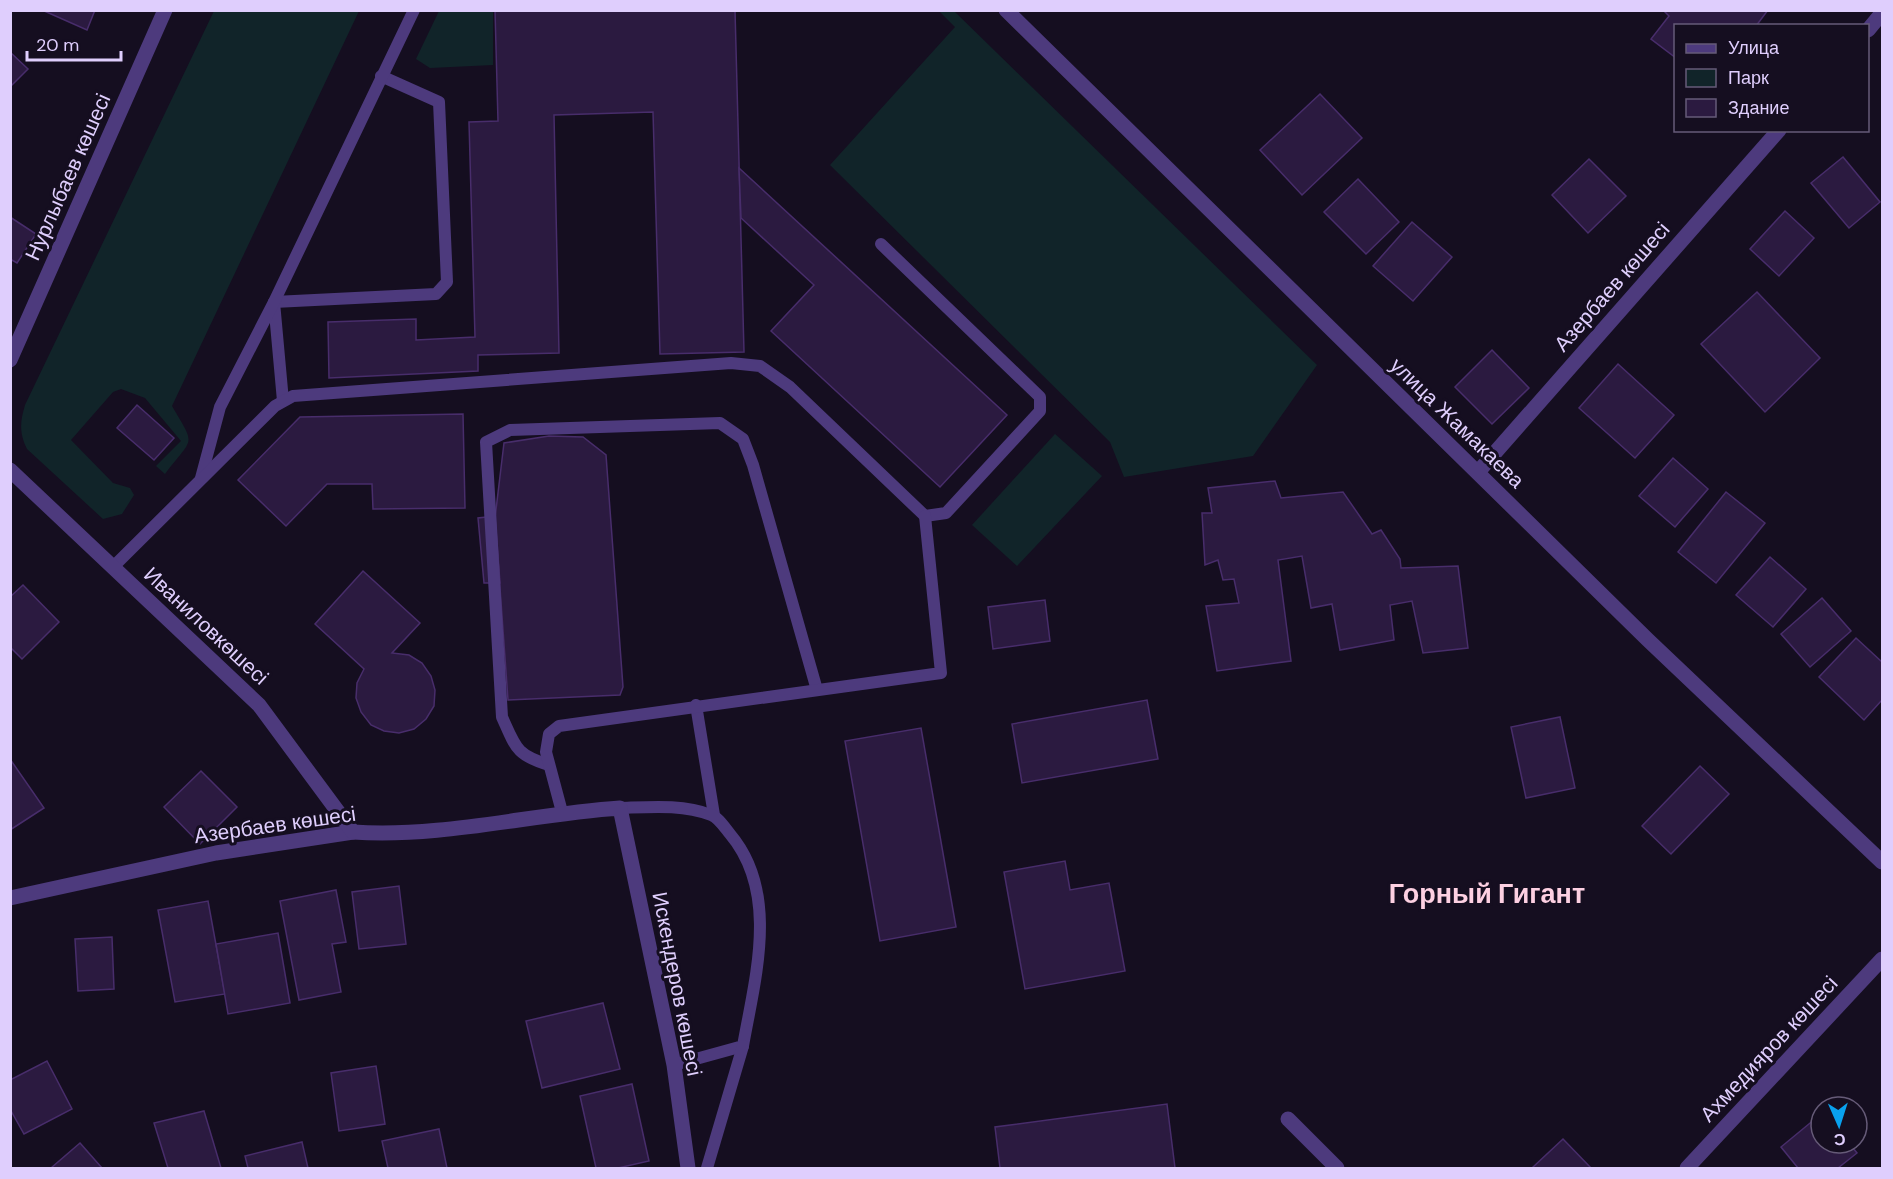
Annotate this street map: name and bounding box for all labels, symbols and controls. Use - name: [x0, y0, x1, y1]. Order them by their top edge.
- scale bar: [27, 24, 122, 62]
- legend: [1674, 24, 1869, 132]
- text: 20 m: [36, 33, 79, 57]
- text: Улица: [1728, 36, 1780, 60]
- text: Парк: [1728, 66, 1769, 90]
- street label: Нурлыбаев көшесі: [19, 89, 117, 265]
- text: Здание: [1728, 96, 1789, 120]
- street label: Азербаев көшесі: [1548, 216, 1676, 358]
- street label: улица Жамакаева: [1384, 352, 1530, 495]
- street label: Иваниловкөшесі: [138, 561, 274, 691]
- street label: Азербаев көшесі: [192, 800, 358, 850]
- district label: Горный Гигант: [1389, 876, 1585, 911]
- street label: Искендеров көшесі: [645, 890, 709, 1078]
- street label: Ахмедияров көшесі: [1694, 970, 1844, 1128]
- north arrow: [1809, 1095, 1869, 1155]
- text: С: [1833, 1129, 1846, 1150]

